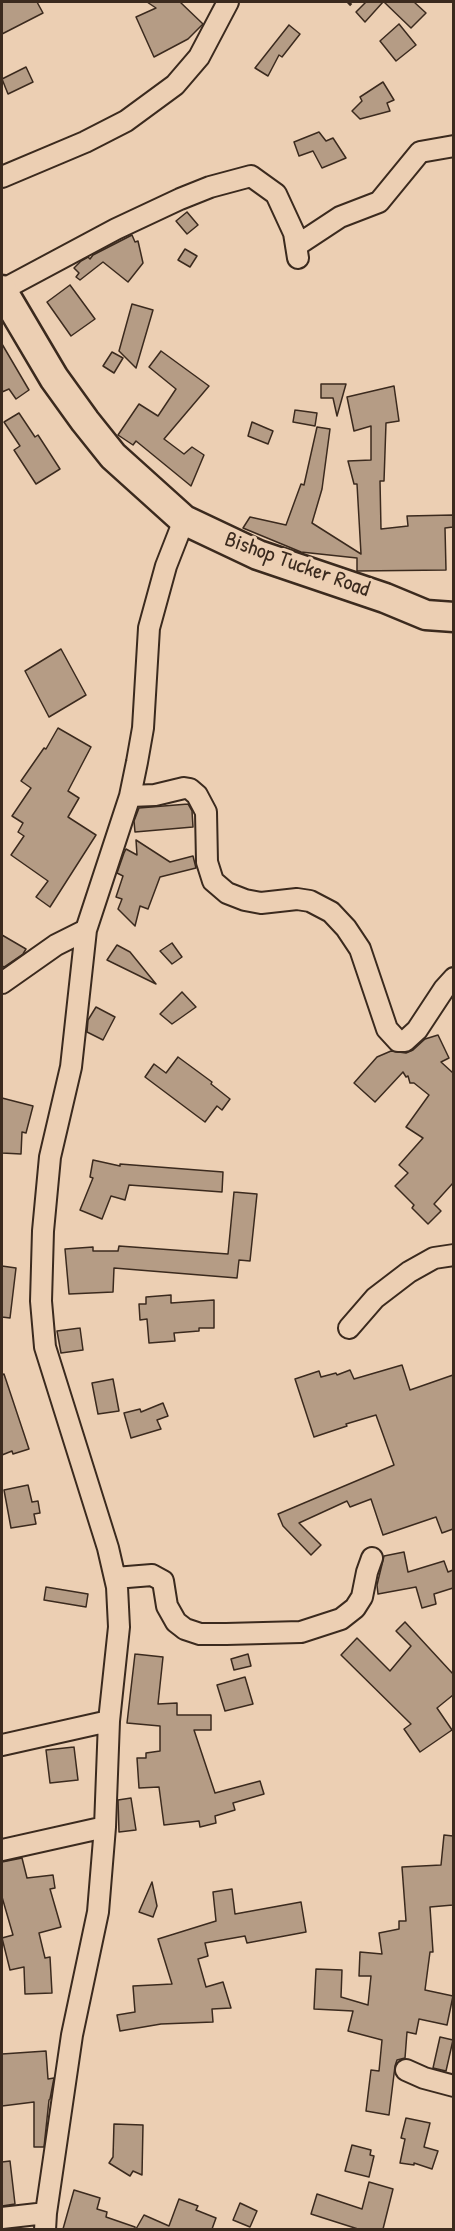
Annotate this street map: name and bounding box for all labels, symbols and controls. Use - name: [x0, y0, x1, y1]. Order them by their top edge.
- street label: Bishop Tucker Road: [221, 527, 373, 603]

